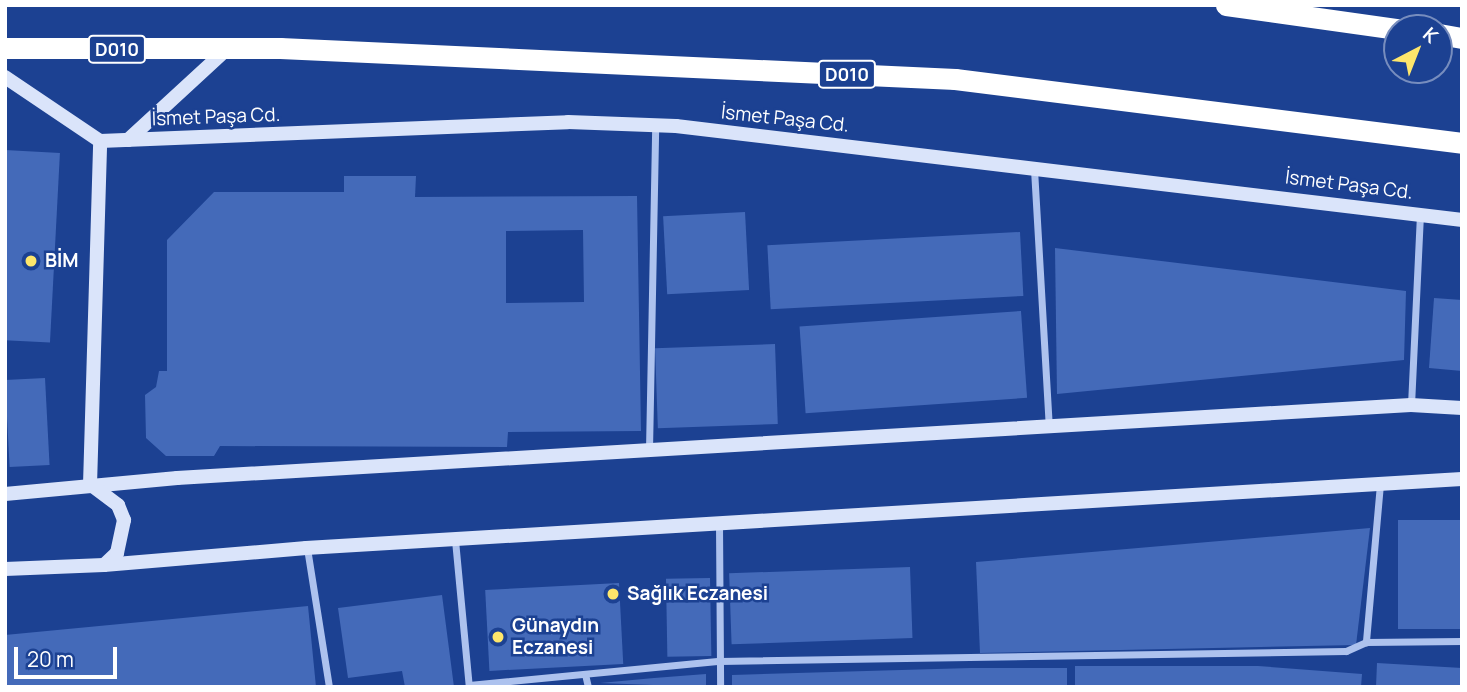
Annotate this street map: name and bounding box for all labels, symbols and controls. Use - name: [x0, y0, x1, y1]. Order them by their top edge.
- north arrow: [1383, 14, 1453, 84]
- text: K: [1417, 21, 1444, 49]
- road number: D010: [87, 34, 147, 64]
- road number: D010: [817, 60, 877, 88]
- street label: İsmet Paşa Cd.: [720, 101, 850, 137]
- street label: İsmet Paşa Cd.: [151, 103, 281, 131]
- street label: İsmet Paşa Cd.: [1284, 166, 1414, 204]
- place label: BİM: [45, 250, 79, 272]
- marker: BİM: [23, 253, 39, 269]
- place label: Sağlık Eczanesi: [627, 583, 768, 605]
- marker: Sağlık Eczanesi: [605, 586, 621, 602]
- place label: Günaydın Eczanesi: [512, 615, 599, 659]
- marker: Günaydın Eczanesi: [490, 629, 506, 645]
- scale bar: [18, 632, 121, 676]
- text: 20 m: [27, 645, 74, 673]

